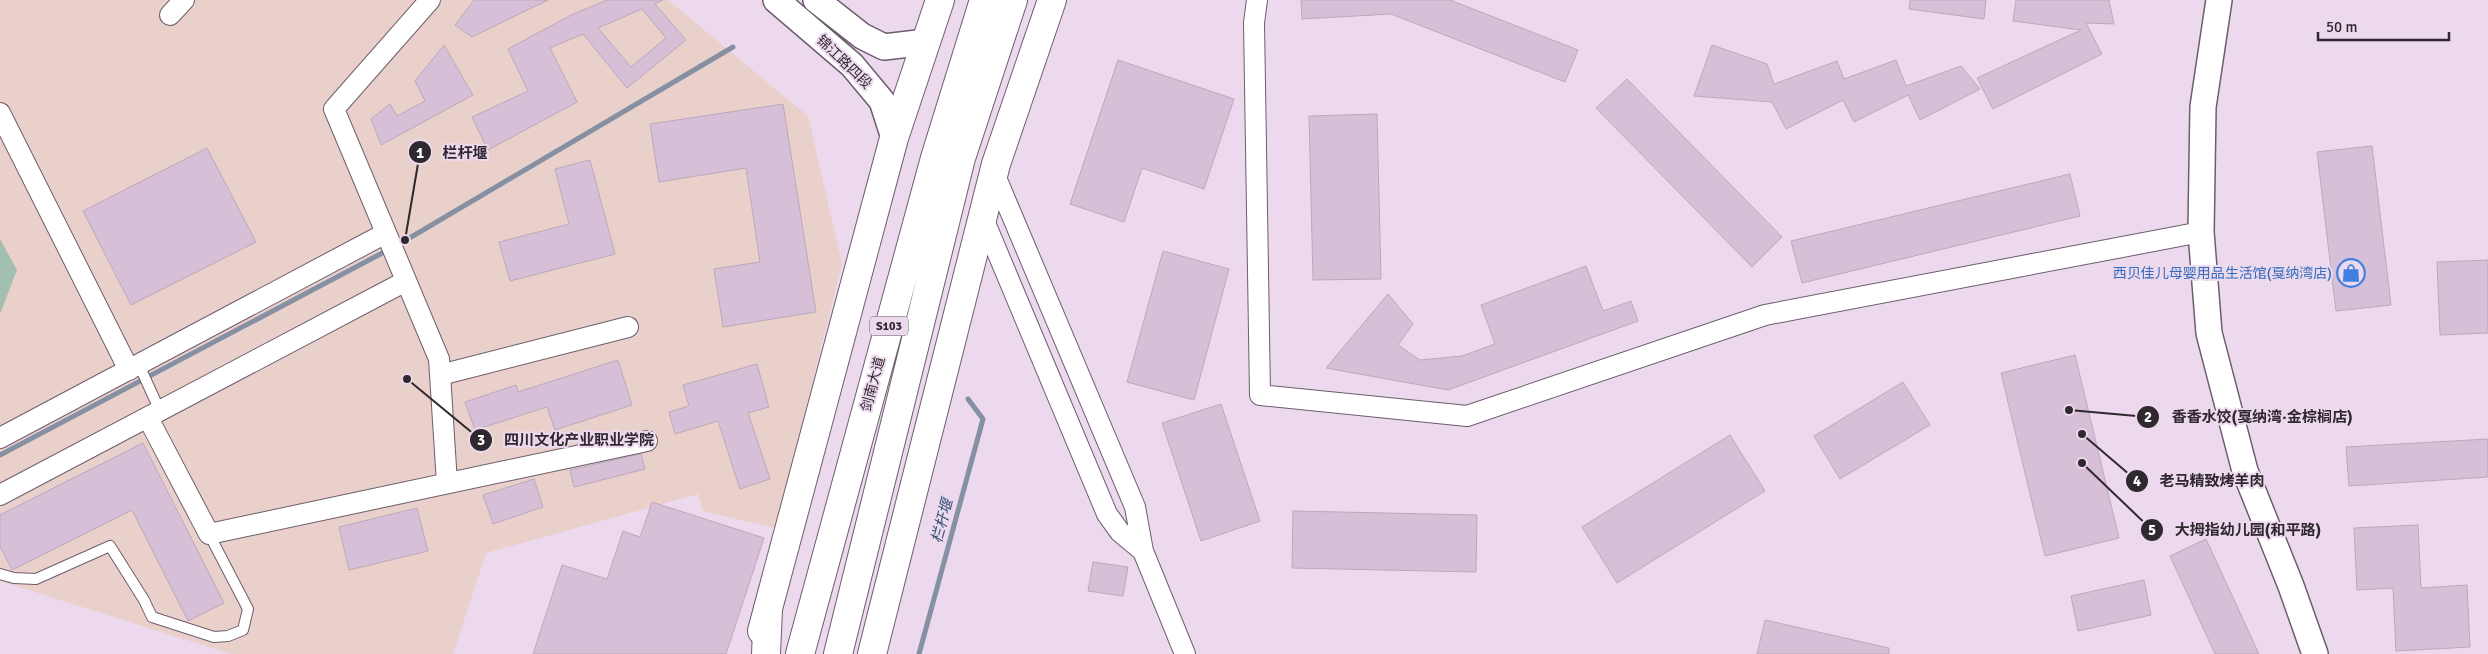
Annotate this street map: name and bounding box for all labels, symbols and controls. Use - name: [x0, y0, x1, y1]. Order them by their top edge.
- scale bar: [2318, 10, 2449, 42]
- text: 50 m: [2326, 18, 2357, 36]
- street label: 锦江路四段: [813, 32, 875, 92]
- callout: 栏杆堰: [408, 137, 498, 167]
- text: 1: [416, 144, 424, 162]
- text: 栏杆堰: [442, 144, 488, 162]
- shop icon: 西贝佳儿母婴用品生活馆(戛纳湾店): [2336, 258, 2366, 288]
- place label: 西贝佳儿母婴用品生活馆(戛纳湾店): [2113, 265, 2332, 282]
- road number: S103: [870, 316, 908, 336]
- street label: 剑南大道: [858, 355, 888, 413]
- callout: 香香水饺(戛纳湾·金棕榈店): [2136, 402, 2362, 432]
- text: 2: [2144, 408, 2152, 426]
- text: 香香水饺(戛纳湾·金棕榈店): [2171, 408, 2353, 426]
- callout: 四川文化产业职业学院: [469, 425, 664, 455]
- text: 3: [477, 431, 485, 449]
- text: 四川文化产业职业学院: [504, 431, 654, 449]
- callout: 老马精致烤羊肉: [2125, 466, 2275, 496]
- text: 4: [2133, 472, 2141, 490]
- text: 老马精致烤羊肉: [2159, 472, 2265, 490]
- water label: 栏杆堰: [927, 494, 957, 545]
- callout: 大拇指幼儿园(和平路): [2140, 515, 2331, 545]
- text: 5: [2148, 521, 2156, 539]
- text: 大拇指幼儿园(和平路): [2175, 521, 2321, 539]

